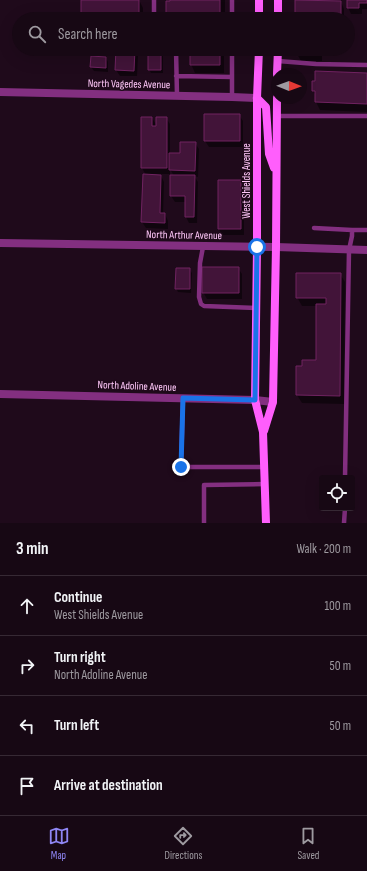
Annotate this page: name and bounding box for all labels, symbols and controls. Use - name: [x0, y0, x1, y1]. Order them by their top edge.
- search box: [12, 12, 355, 56]
- icon: search: [26, 23, 48, 45]
- text: Search here: [58, 25, 118, 44]
- north arrow: [271, 68, 307, 104]
- street label: North Vagedes Avenue: [88, 77, 170, 91]
- street label: West Shields Avenue: [240, 143, 253, 219]
- street label: North Arthur Avenue: [146, 228, 222, 242]
- route start: [248, 238, 266, 256]
- street label: North Adoline Avenue: [97, 378, 177, 394]
- route end: [172, 458, 190, 476]
- map controls: [319, 475, 355, 511]
- button: locate: [319, 475, 355, 511]
- text: 3 min: [16, 539, 49, 559]
- text: Walk · 200 m: [296, 541, 351, 557]
- text: Continue: [54, 588, 103, 607]
- icon: ahead: [16, 595, 38, 617]
- text: 100 m: [324, 598, 351, 614]
- text: West Shields Avenue: [54, 607, 143, 623]
- text: Turn right: [54, 648, 106, 667]
- icon: right: [16, 655, 38, 677]
- text: 50 m: [330, 658, 351, 674]
- text: North Adoline Avenue: [54, 667, 147, 683]
- icon: left: [16, 715, 38, 737]
- text: Turn left: [54, 716, 99, 735]
- text: 50 m: [330, 718, 351, 734]
- icon: arrive: [16, 775, 38, 797]
- text: Arrive at destination: [54, 776, 163, 795]
- tab: Map: [48, 825, 70, 862]
- tab: Directions: [165, 825, 202, 862]
- tab: Saved: [297, 825, 319, 862]

